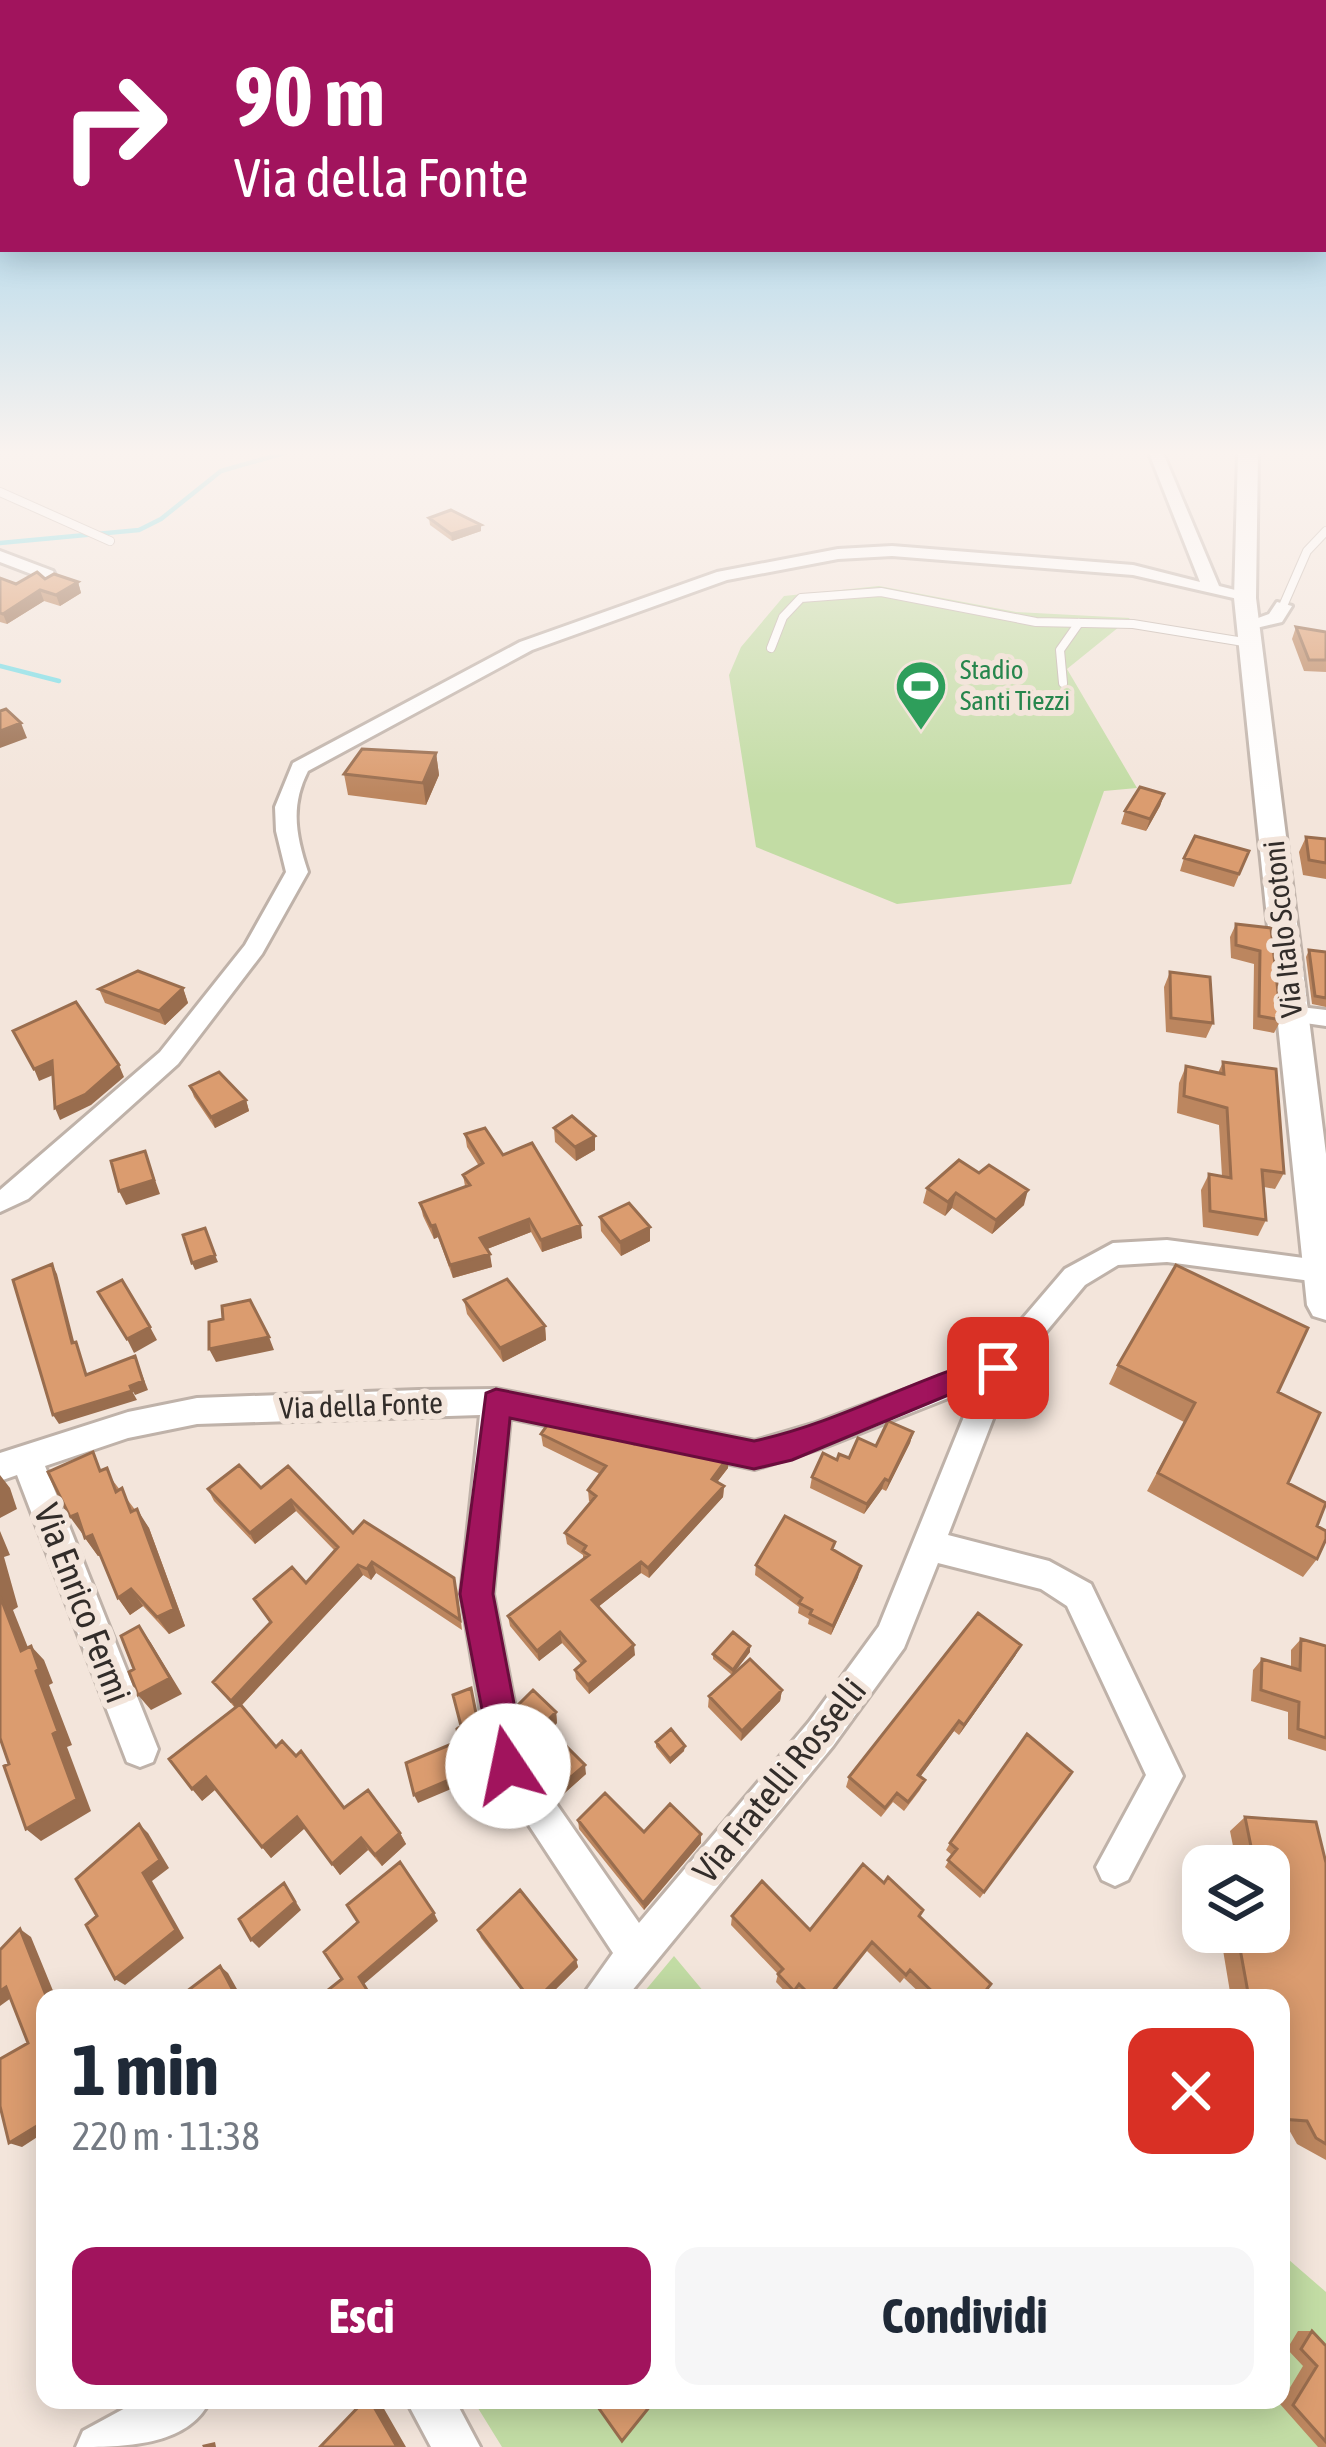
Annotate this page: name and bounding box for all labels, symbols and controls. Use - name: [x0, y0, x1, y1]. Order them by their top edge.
- icon: right: [36, 48, 192, 204]
- text: 90 m: [234, 48, 385, 144]
- text: Via della Fonte: [234, 147, 528, 208]
- place label: Stadio Santi Tiezzi: [960, 654, 1070, 716]
- sports icon: Stadio Santi Tiezzi: [893, 658, 949, 732]
- street label: Via Italo Scotoni: [1256, 839, 1308, 1019]
- pin: [947, 1317, 1049, 1419]
- icon: arrive: [965, 1335, 1031, 1401]
- street label: Via della Fonte: [279, 1385, 443, 1425]
- street label: Via Enrico Fermi: [26, 1498, 140, 1708]
- street label: Via Fratelli Rosselli: [684, 1669, 874, 1891]
- position arrow: [445, 1703, 571, 1829]
- map controls: [1182, 1845, 1290, 1953]
- button: layers: [1182, 1845, 1290, 1953]
- text: 1 min: [72, 2028, 219, 2110]
- button: close: [1128, 2028, 1254, 2154]
- text: 220 m · 11:38: [72, 2114, 260, 2158]
- button: Esci: [72, 2247, 651, 2385]
- button: Condividi: [675, 2247, 1254, 2385]

